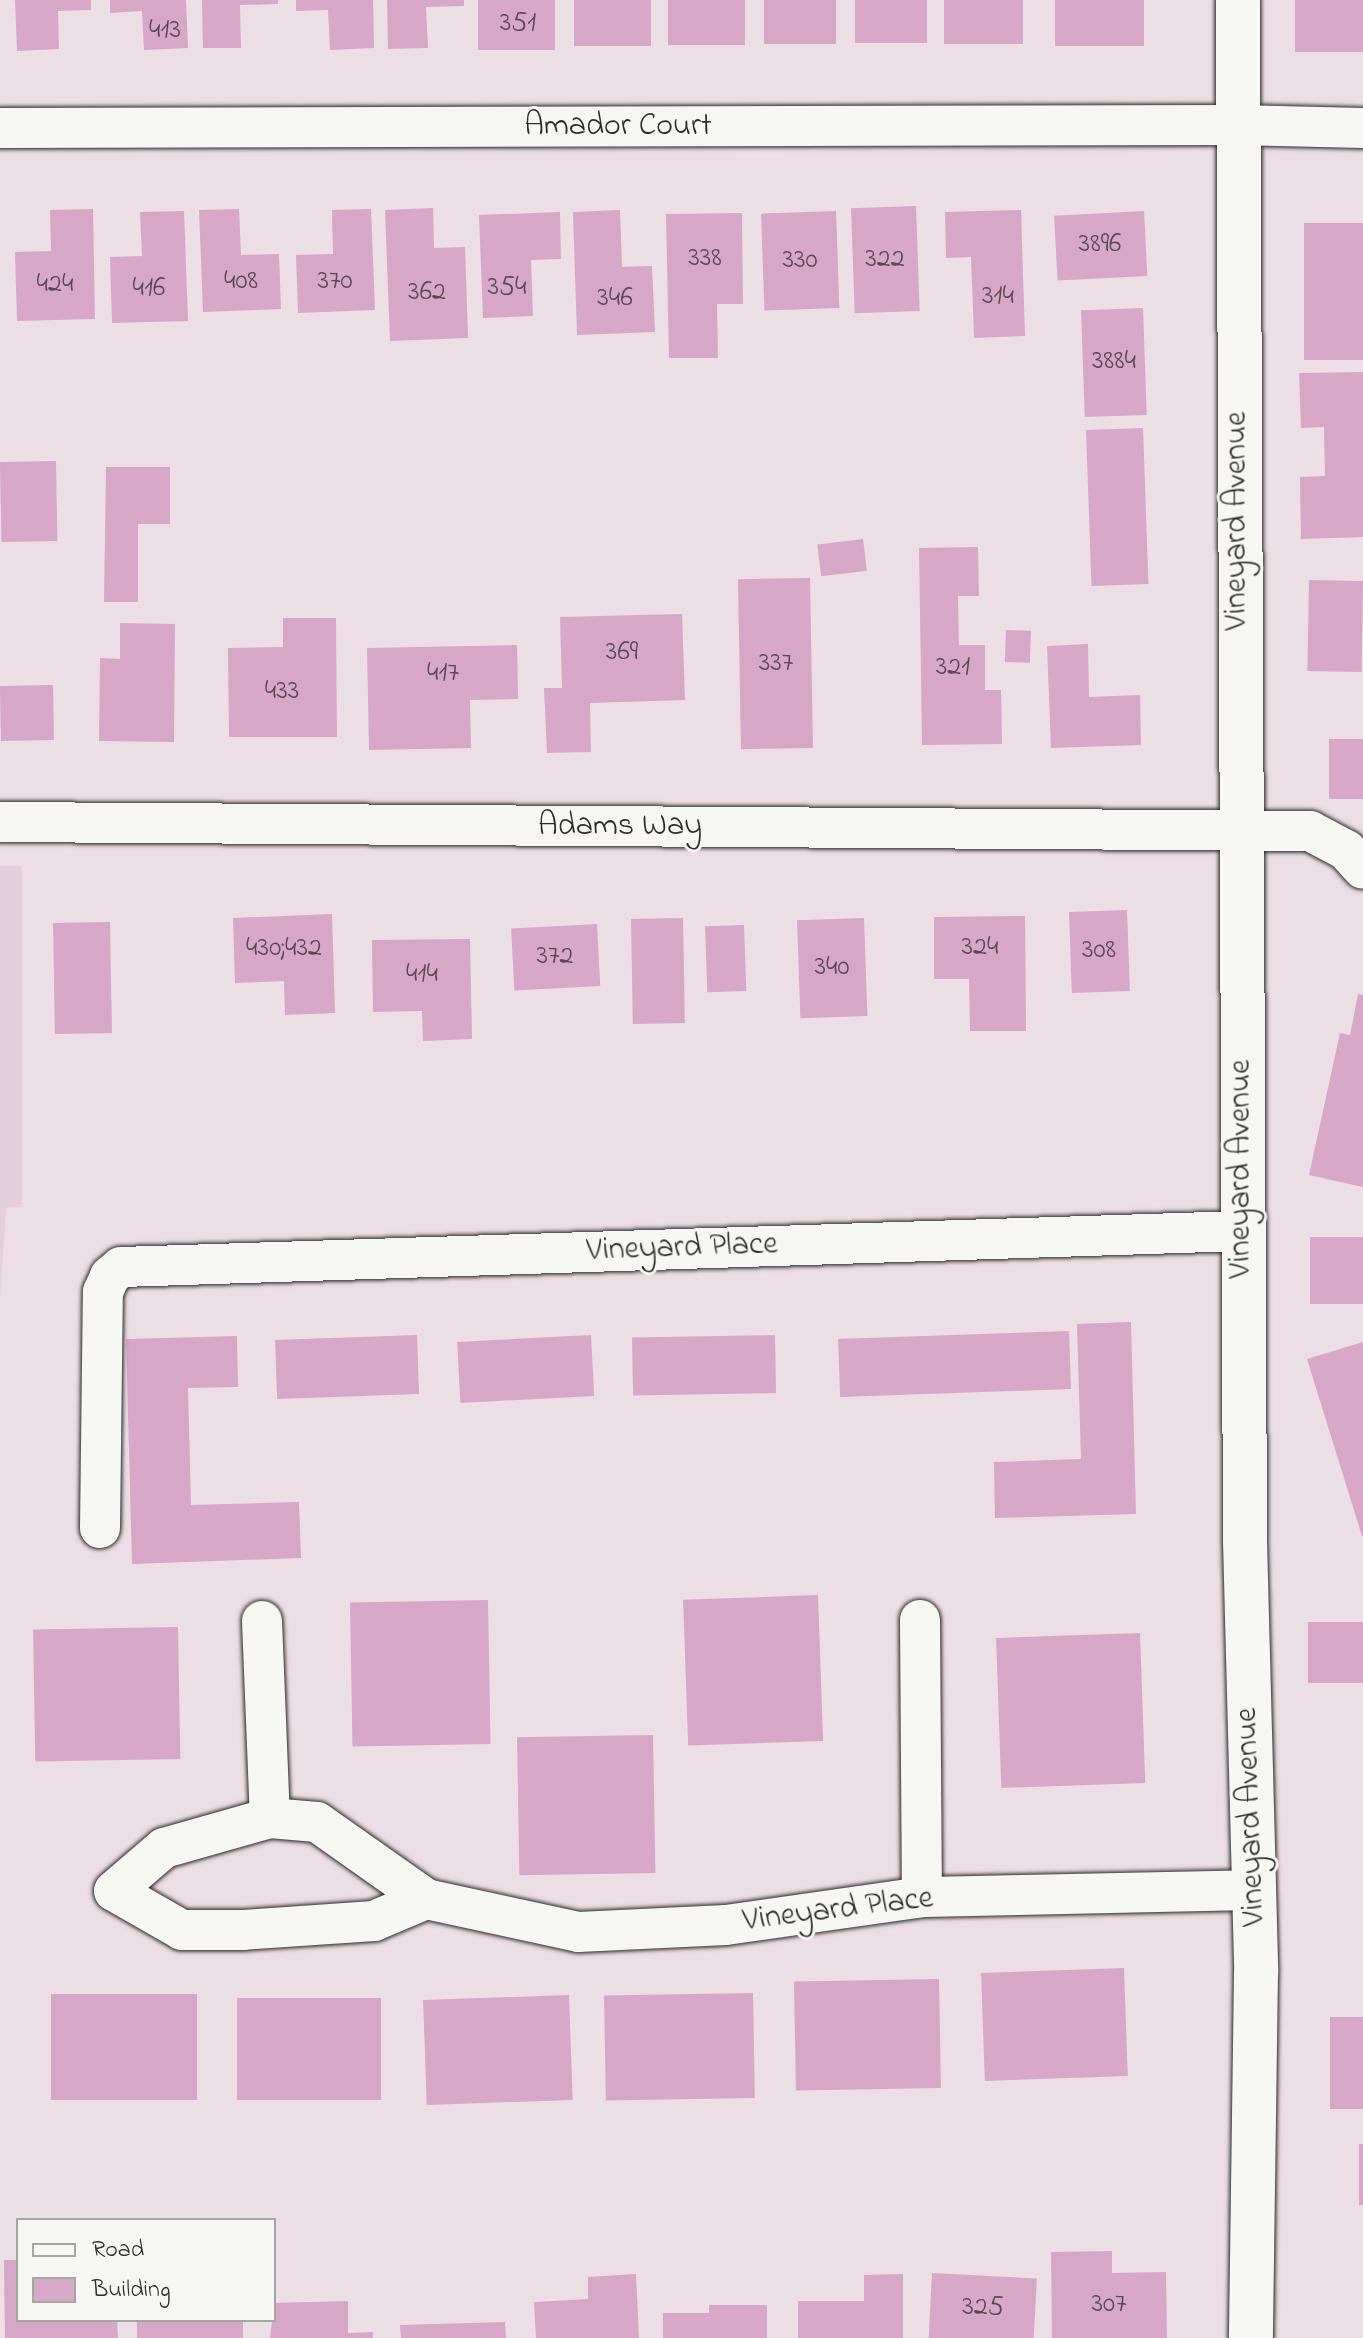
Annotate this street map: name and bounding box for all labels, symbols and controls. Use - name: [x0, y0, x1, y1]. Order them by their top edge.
- house number: 351: [500, 7, 536, 41]
- house number: 413: [149, 14, 181, 48]
- street label: Amador Court: [524, 108, 712, 146]
- house number: 3896: [1079, 228, 1121, 262]
- house number: 338: [688, 242, 722, 276]
- house number: 322: [865, 243, 905, 277]
- house number: 330: [782, 244, 818, 278]
- house number: 408: [224, 265, 258, 299]
- house number: 370: [317, 265, 353, 299]
- house number: 424: [37, 268, 73, 302]
- house number: 354: [487, 271, 527, 305]
- house number: 416: [133, 272, 165, 306]
- house number: 362: [408, 276, 446, 310]
- house number: 314: [982, 280, 1014, 314]
- house number: 346: [597, 282, 633, 316]
- house number: 3884: [1092, 345, 1136, 379]
- street label: Vineyard Avenue: [1219, 411, 1257, 631]
- house number: 369: [606, 636, 638, 670]
- house number: 337: [759, 647, 793, 681]
- house number: 321: [936, 651, 970, 685]
- house number: 417: [427, 657, 459, 691]
- house number: 433: [265, 675, 299, 709]
- street label: Adams Way: [538, 808, 702, 846]
- house number: 324: [961, 931, 999, 965]
- house number: 430;432: [246, 932, 322, 966]
- house number: 308: [1082, 934, 1116, 968]
- house number: 372: [536, 940, 574, 974]
- house number: 340: [814, 951, 850, 985]
- house number: 414: [406, 958, 438, 992]
- street label: Vineyard Avenue: [1223, 1059, 1261, 1279]
- street label: Vineyard Place: [586, 1226, 778, 1272]
- street label: Vineyard Avenue: [1229, 1707, 1275, 1927]
- street label: Vineyard Place: [741, 1880, 935, 1942]
- legend: [16, 2218, 276, 2322]
- text: Road: [92, 2233, 144, 2268]
- text: Building: [92, 2273, 171, 2308]
- house number: 307: [1091, 2288, 1127, 2322]
- house number: 325: [962, 2291, 1004, 2325]

